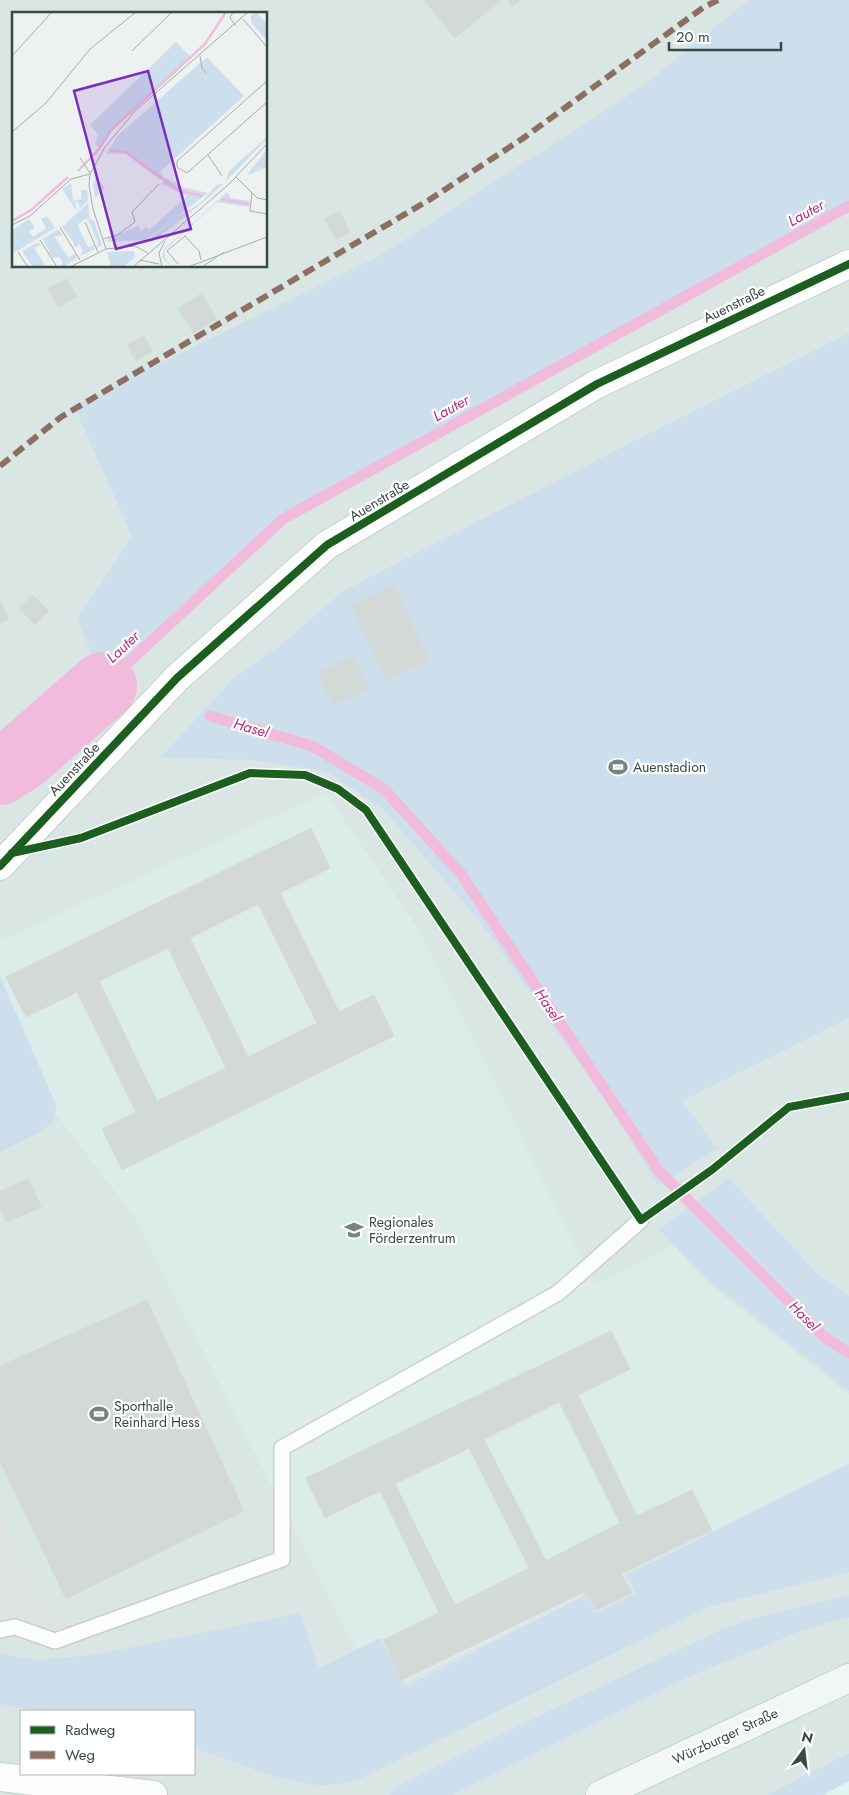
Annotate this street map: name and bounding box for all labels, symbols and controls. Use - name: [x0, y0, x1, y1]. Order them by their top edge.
- inset map: [12, 12, 268, 268]
- scale bar: [669, 20, 782, 52]
- text: 20 m: [676, 26, 710, 48]
- water label: Lauter: [784, 194, 829, 232]
- street label: Auenstraße: [700, 280, 768, 328]
- water label: Lauter: [429, 389, 474, 427]
- street label: Auenstraße: [345, 474, 413, 526]
- water label: Lauter: [101, 625, 145, 668]
- water label: Hasel: [231, 713, 272, 744]
- street label: Auenstraße: [44, 738, 104, 800]
- sports icon: Auenstadion: [607, 756, 629, 778]
- place label: Auenstadion: [633, 757, 706, 777]
- water label: Hasel: [529, 984, 567, 1026]
- place label: Regionales Förderzentrum: [369, 1212, 456, 1248]
- school or university icon: Regionales Förderzentrum: [343, 1219, 365, 1241]
- water label: Hasel: [784, 1296, 825, 1337]
- place label: Sporthalle Reinhard Hess: [114, 1396, 200, 1432]
- sports icon: Sporthalle Reinhard Hess: [88, 1403, 110, 1425]
- street label: Würzburger Straße: [669, 1703, 781, 1769]
- legend: [20, 1710, 195, 1775]
- text: Radweg: [65, 1719, 115, 1741]
- north arrow: [779, 1725, 829, 1775]
- text: N: [799, 1726, 815, 1749]
- text: Weg: [65, 1744, 95, 1766]

